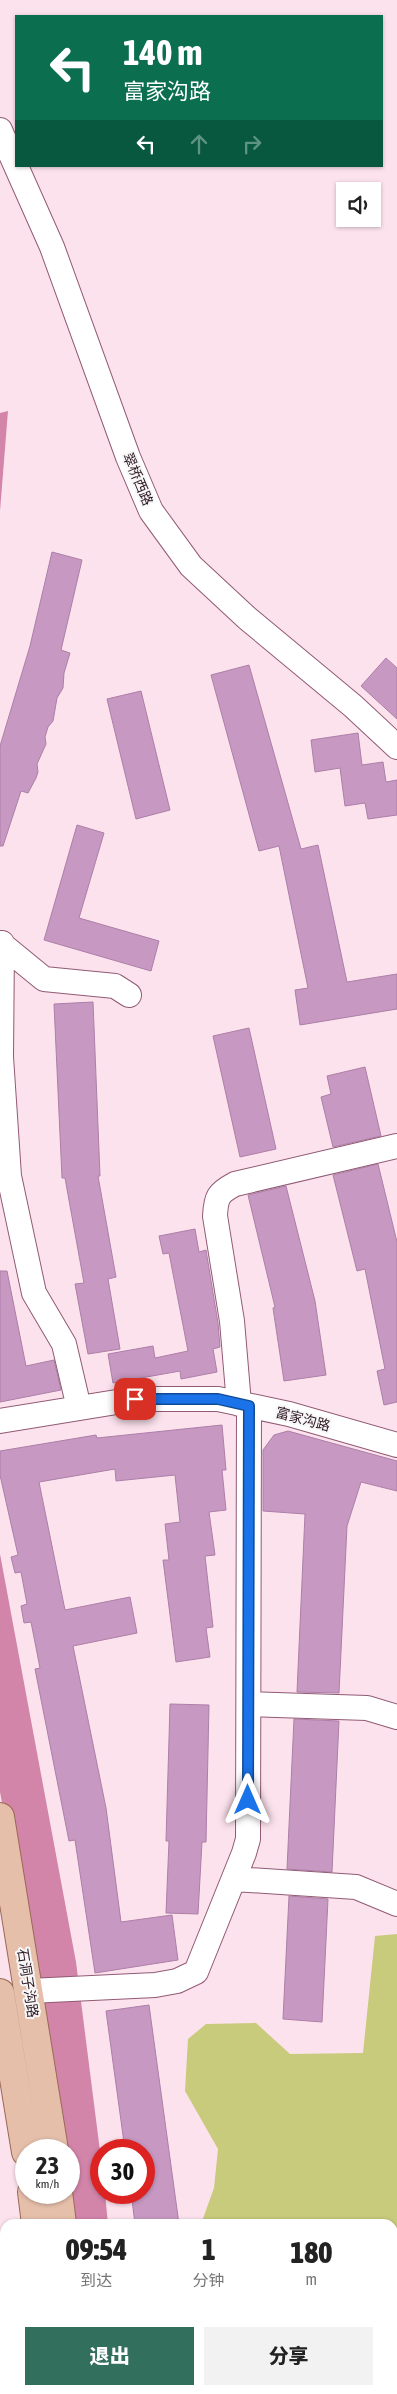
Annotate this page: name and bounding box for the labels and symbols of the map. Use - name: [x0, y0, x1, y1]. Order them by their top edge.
- street label: 翠桥西路: [120, 450, 156, 508]
- pin: [114, 1378, 156, 1420]
- street label: 富家沟路: [274, 1404, 332, 1434]
- position arrow: [221, 1773, 273, 1825]
- street label: 石洞子沟路: [15, 1947, 41, 2019]
- speed limit sign: 30: [90, 2139, 155, 2204]

